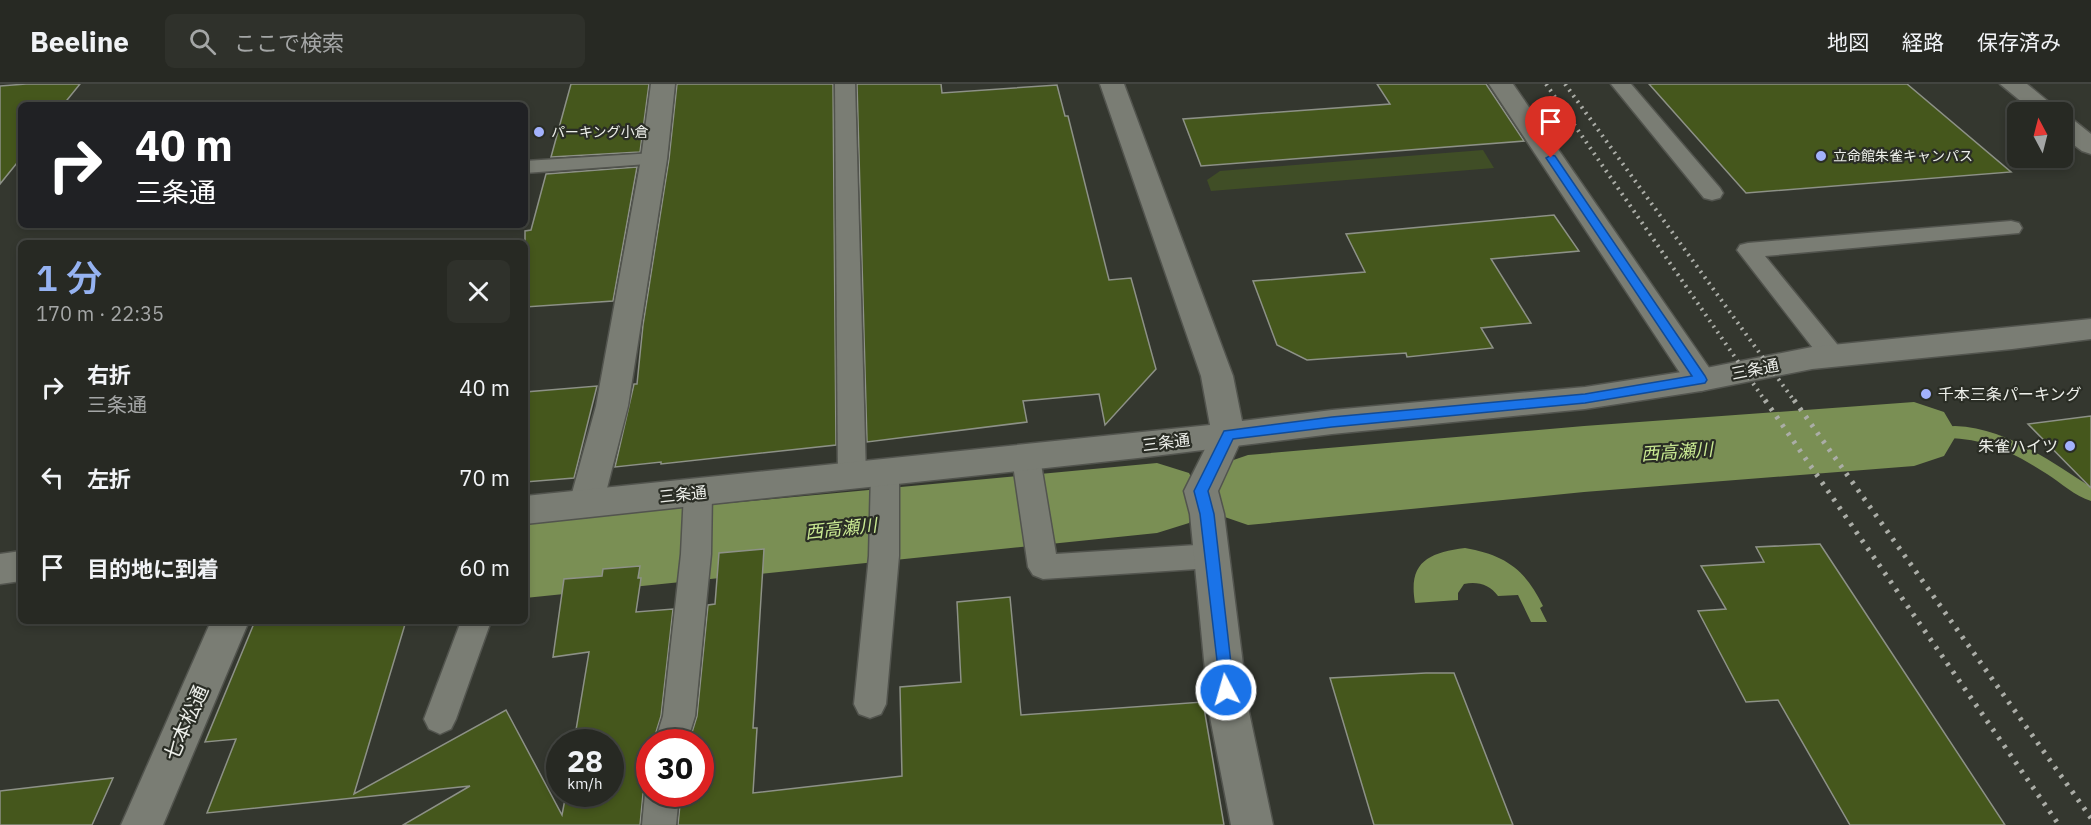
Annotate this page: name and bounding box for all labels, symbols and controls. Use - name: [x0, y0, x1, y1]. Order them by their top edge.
- search box: [165, 14, 585, 68]
- text: Beeline: [30, 23, 129, 60]
- icon: search: [186, 25, 219, 58]
- text: ここで検索: [234, 28, 344, 57]
- text: 地図: [1827, 28, 1869, 56]
- text: 経路: [1902, 28, 1944, 56]
- text: 保存済み: [1977, 28, 2061, 56]
- pin: [1525, 96, 1576, 158]
- north arrow: [2007, 102, 2073, 168]
- map controls: [2007, 102, 2073, 168]
- icon: arrive: [1534, 105, 1567, 138]
- text: 40 m: [135, 118, 233, 173]
- place label: パーキング小倉: [551, 123, 649, 141]
- marker: パーキング小倉: [532, 125, 546, 139]
- icon: right: [36, 126, 114, 204]
- place label: 立命館朱雀キャンパス: [1833, 147, 1973, 165]
- marker: 立命館朱雀キャンパス: [1814, 149, 1828, 163]
- text: 三条通: [135, 174, 216, 209]
- text: 1 分: [36, 254, 102, 301]
- button: close: [447, 260, 510, 323]
- text: 170 m · 22:35: [36, 300, 164, 327]
- street label: 三条通: [1730, 355, 1780, 383]
- text: 右折: [87, 360, 131, 389]
- icon: right: [36, 371, 69, 404]
- text: 40 m: [459, 373, 510, 402]
- place label: 千本三条パーキング: [1938, 384, 2082, 404]
- marker: 千本三条パーキング: [1919, 387, 1933, 401]
- text: 三条通: [87, 391, 147, 418]
- street label: 三条通: [1141, 429, 1191, 455]
- place label: 朱雀ハイツ: [1978, 436, 2058, 456]
- water label: 西高瀬川: [1640, 437, 1716, 465]
- marker: 朱雀ハイツ: [2063, 439, 2077, 453]
- icon: left: [36, 461, 69, 494]
- text: 70 m: [459, 463, 510, 492]
- text: 左折: [87, 464, 131, 493]
- street label: 三条通: [658, 482, 708, 506]
- water label: 西高瀬川: [804, 513, 880, 544]
- icon: arrive: [36, 551, 69, 584]
- text: 60 m: [459, 553, 510, 582]
- text: 目的地に到着: [87, 554, 219, 583]
- position arrow: [1194, 658, 1258, 722]
- street label: 七本松通: [157, 681, 214, 765]
- speed limit sign: 30: [636, 729, 714, 807]
- text: 28: [567, 741, 603, 780]
- text: km/h: [567, 774, 603, 793]

